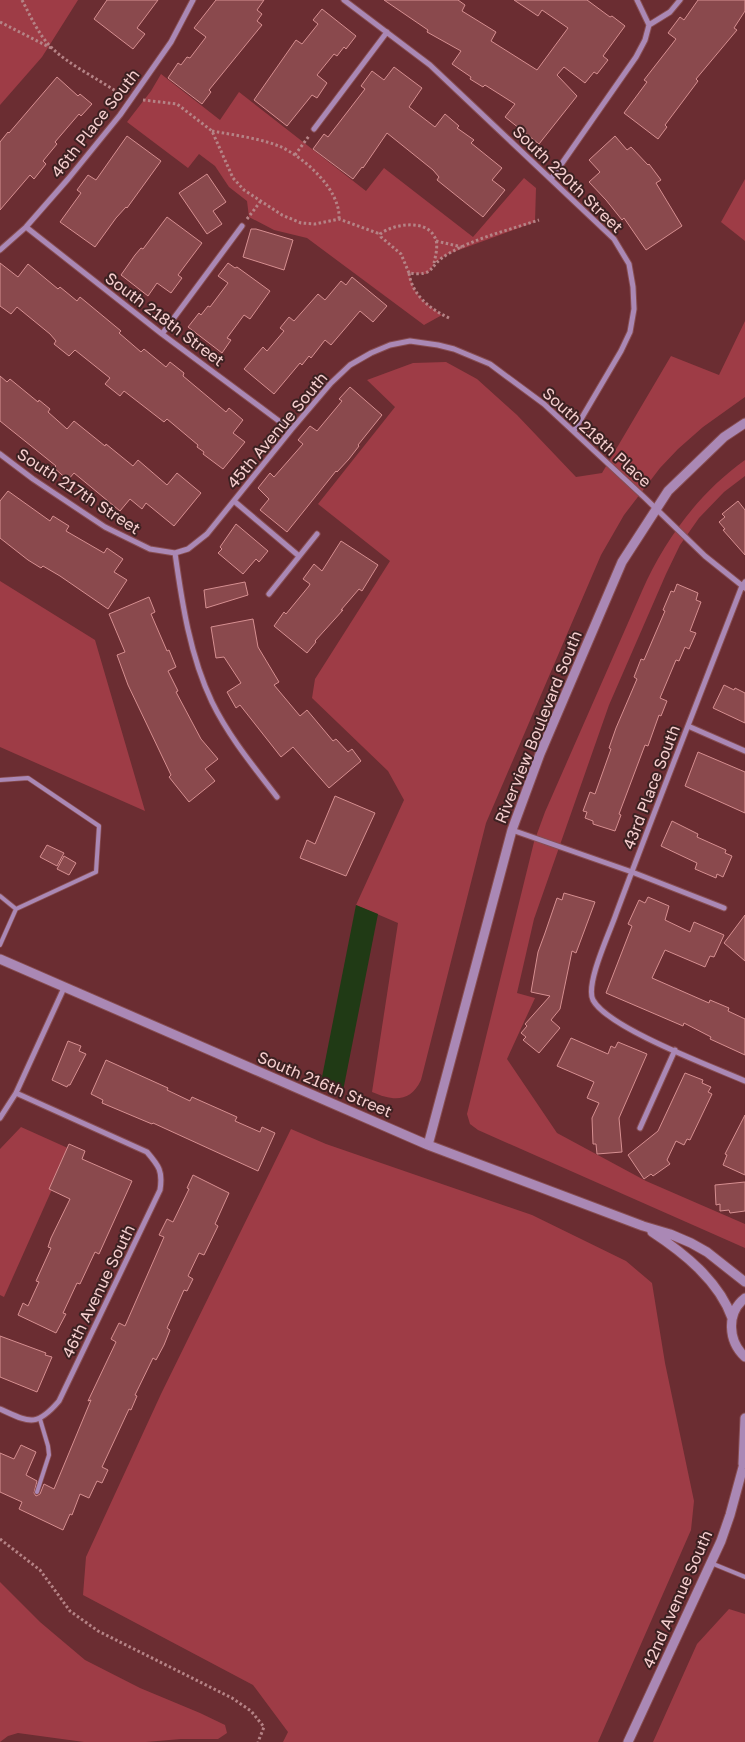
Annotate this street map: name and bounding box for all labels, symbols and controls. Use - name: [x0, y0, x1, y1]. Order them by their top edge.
- street label: 46th Place South: [46, 65, 144, 181]
- street label: South 220th Street: [509, 121, 627, 237]
- street label: South 218th Street: [101, 268, 229, 370]
- street label: 45th Avenue South: [223, 368, 331, 492]
- street label: South 218th Place: [538, 383, 656, 491]
- street label: South 217th Street: [14, 444, 144, 538]
- street label: Riverview Boulevard South: [490, 628, 586, 826]
- street label: 43rd Place South: [618, 722, 684, 852]
- street label: South 216th Street: [255, 1047, 395, 1121]
- street label: 46th Avenue South: [57, 1221, 139, 1361]
- street label: 42nd Avenue South: [638, 1527, 716, 1671]

